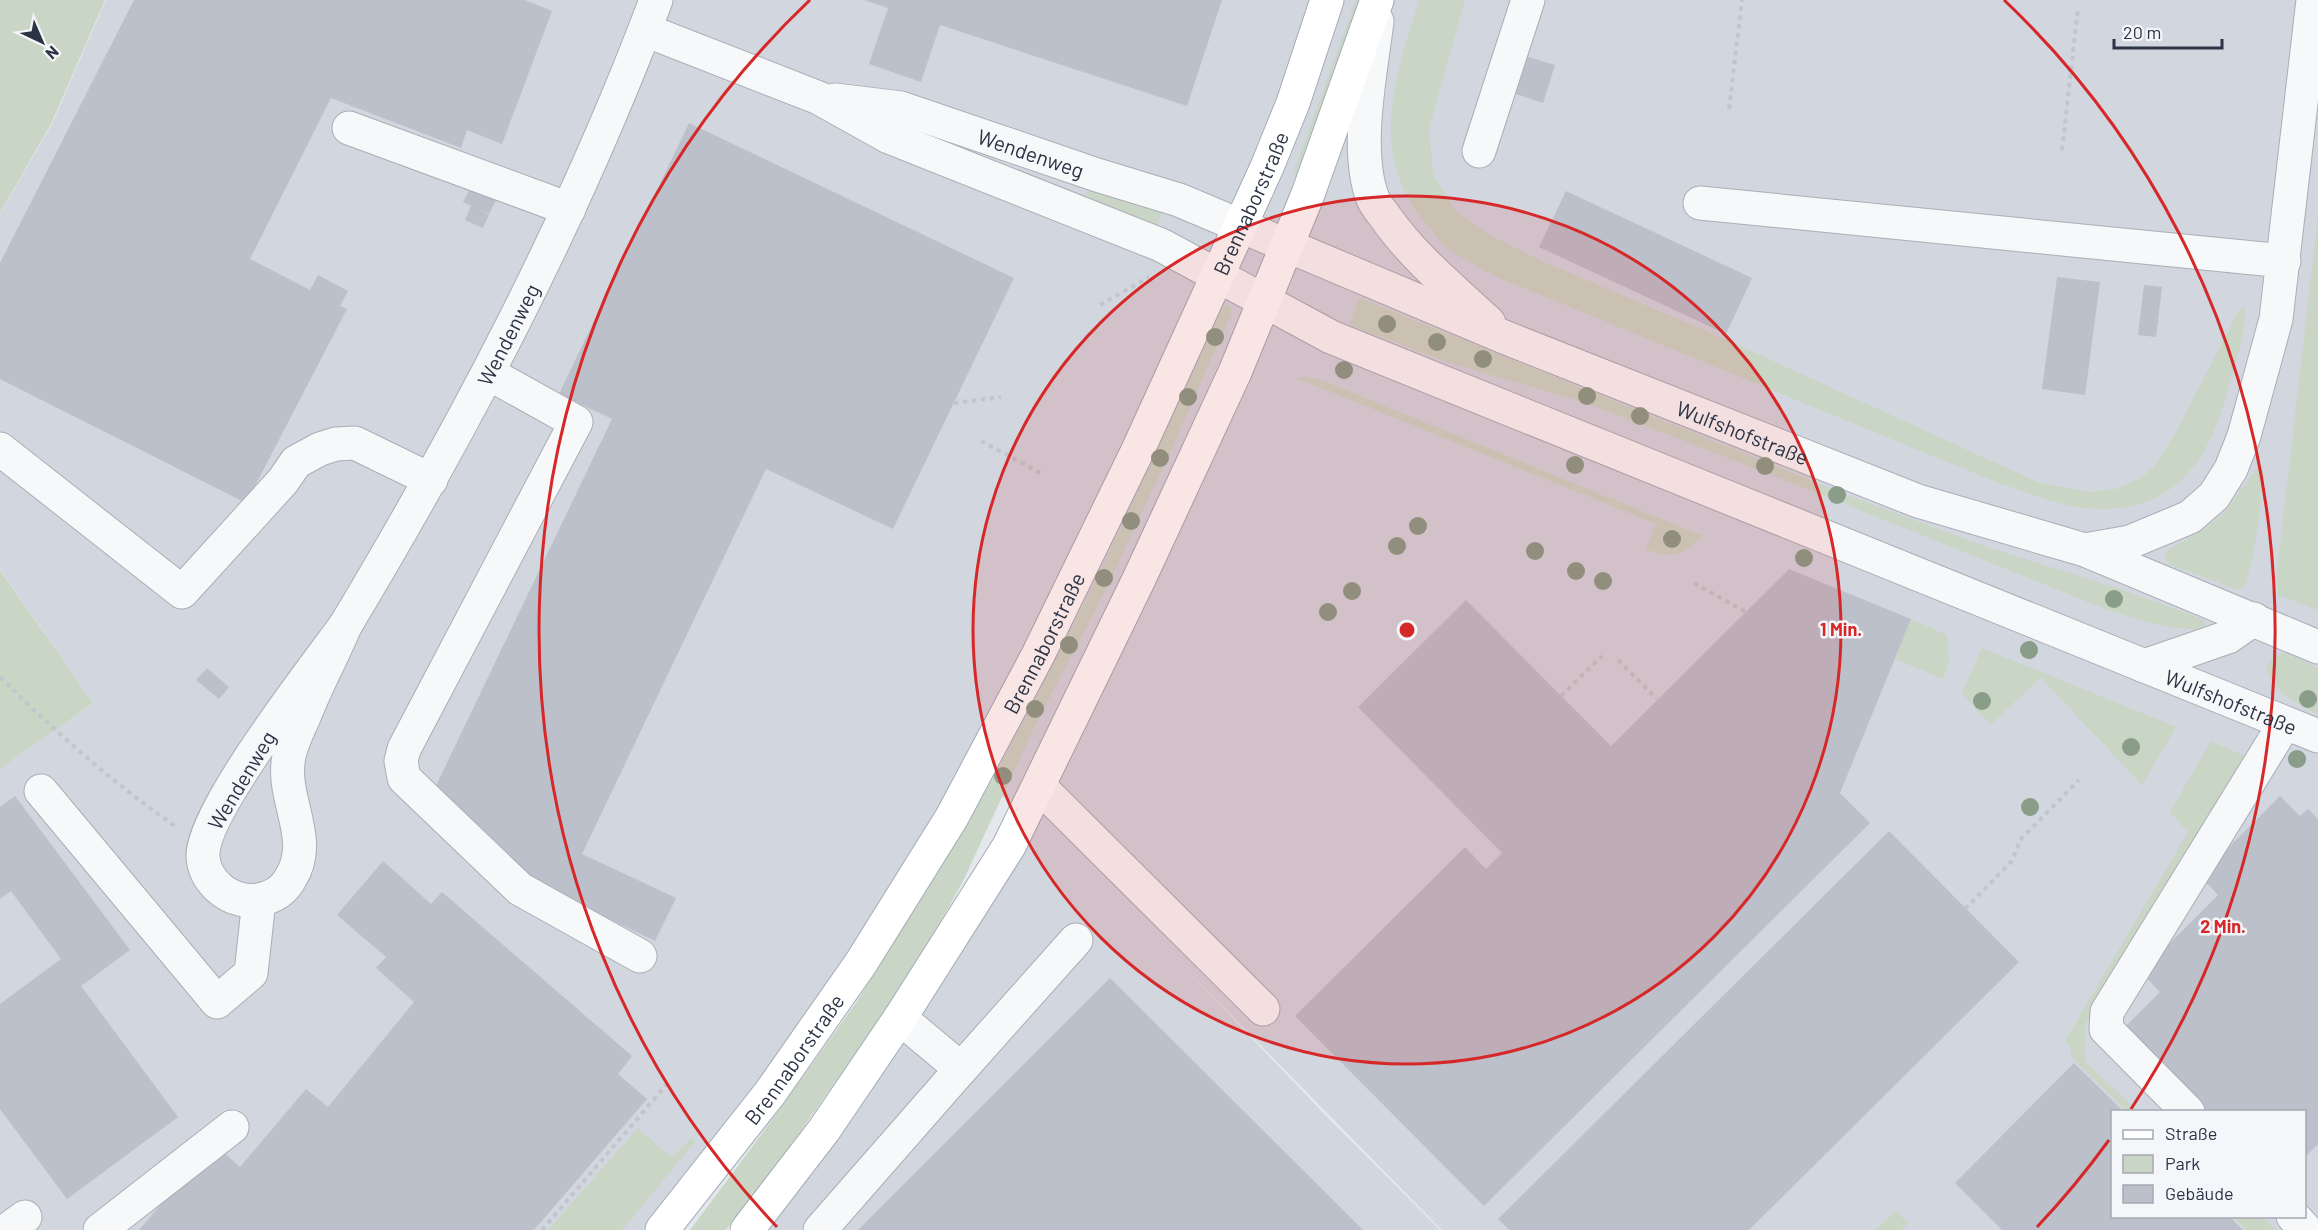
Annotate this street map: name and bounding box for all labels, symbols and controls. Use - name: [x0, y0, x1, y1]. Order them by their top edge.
- north arrow: [12, 12, 72, 72]
- scale bar: [2114, 12, 2222, 50]
- text: 20 m: [2123, 21, 2161, 43]
- text: N: [42, 43, 63, 64]
- street label: Wendenweg: [975, 123, 1088, 182]
- street label: Brennaborstraße: [1207, 127, 1293, 279]
- street label: Wendenweg: [471, 279, 544, 389]
- street label: Wulfshofstraße: [1673, 394, 1813, 469]
- street label: Brennaborstraße: [997, 568, 1089, 717]
- text: 1 Min.: [1820, 618, 1862, 640]
- centre of rings: [1397, 620, 1417, 640]
- street label: Wulfshofstraße: [2162, 663, 2301, 739]
- street label: Wendenweg: [202, 726, 280, 834]
- text: 2 Min.: [2200, 915, 2246, 937]
- street label: Brennaborstraße: [738, 988, 848, 1129]
- legend: [2111, 1110, 2306, 1218]
- text: Straße: [2165, 1122, 2217, 1144]
- text: Park: [2165, 1152, 2200, 1174]
- text: Gebäude: [2165, 1182, 2234, 1204]

